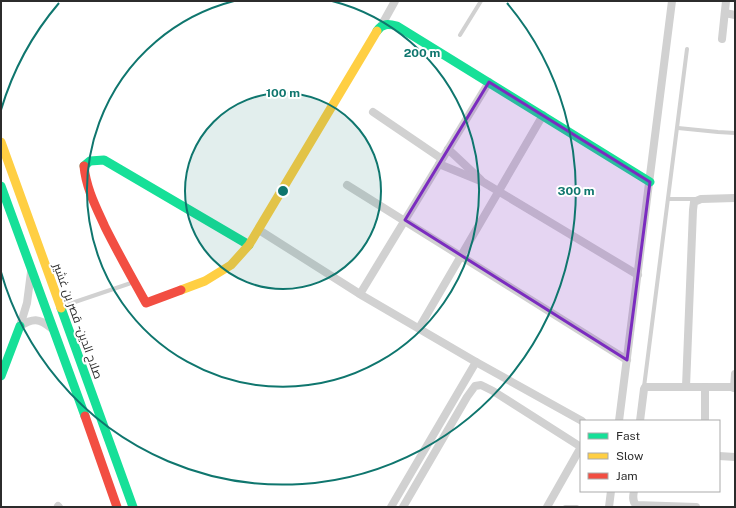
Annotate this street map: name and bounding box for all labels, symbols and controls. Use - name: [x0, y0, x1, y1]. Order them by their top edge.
- text: 200 m: [404, 46, 440, 60]
- text: 100 m: [266, 86, 300, 100]
- centre of rings: [276, 184, 290, 198]
- text: 300 m: [558, 184, 595, 198]
- street label: صلاح الدين - قصر بن غشير: [49, 260, 105, 381]
- legend: [580, 420, 720, 492]
- text: Fast: [616, 429, 641, 443]
- text: Slow: [616, 449, 644, 463]
- text: Jam: [616, 469, 638, 483]

